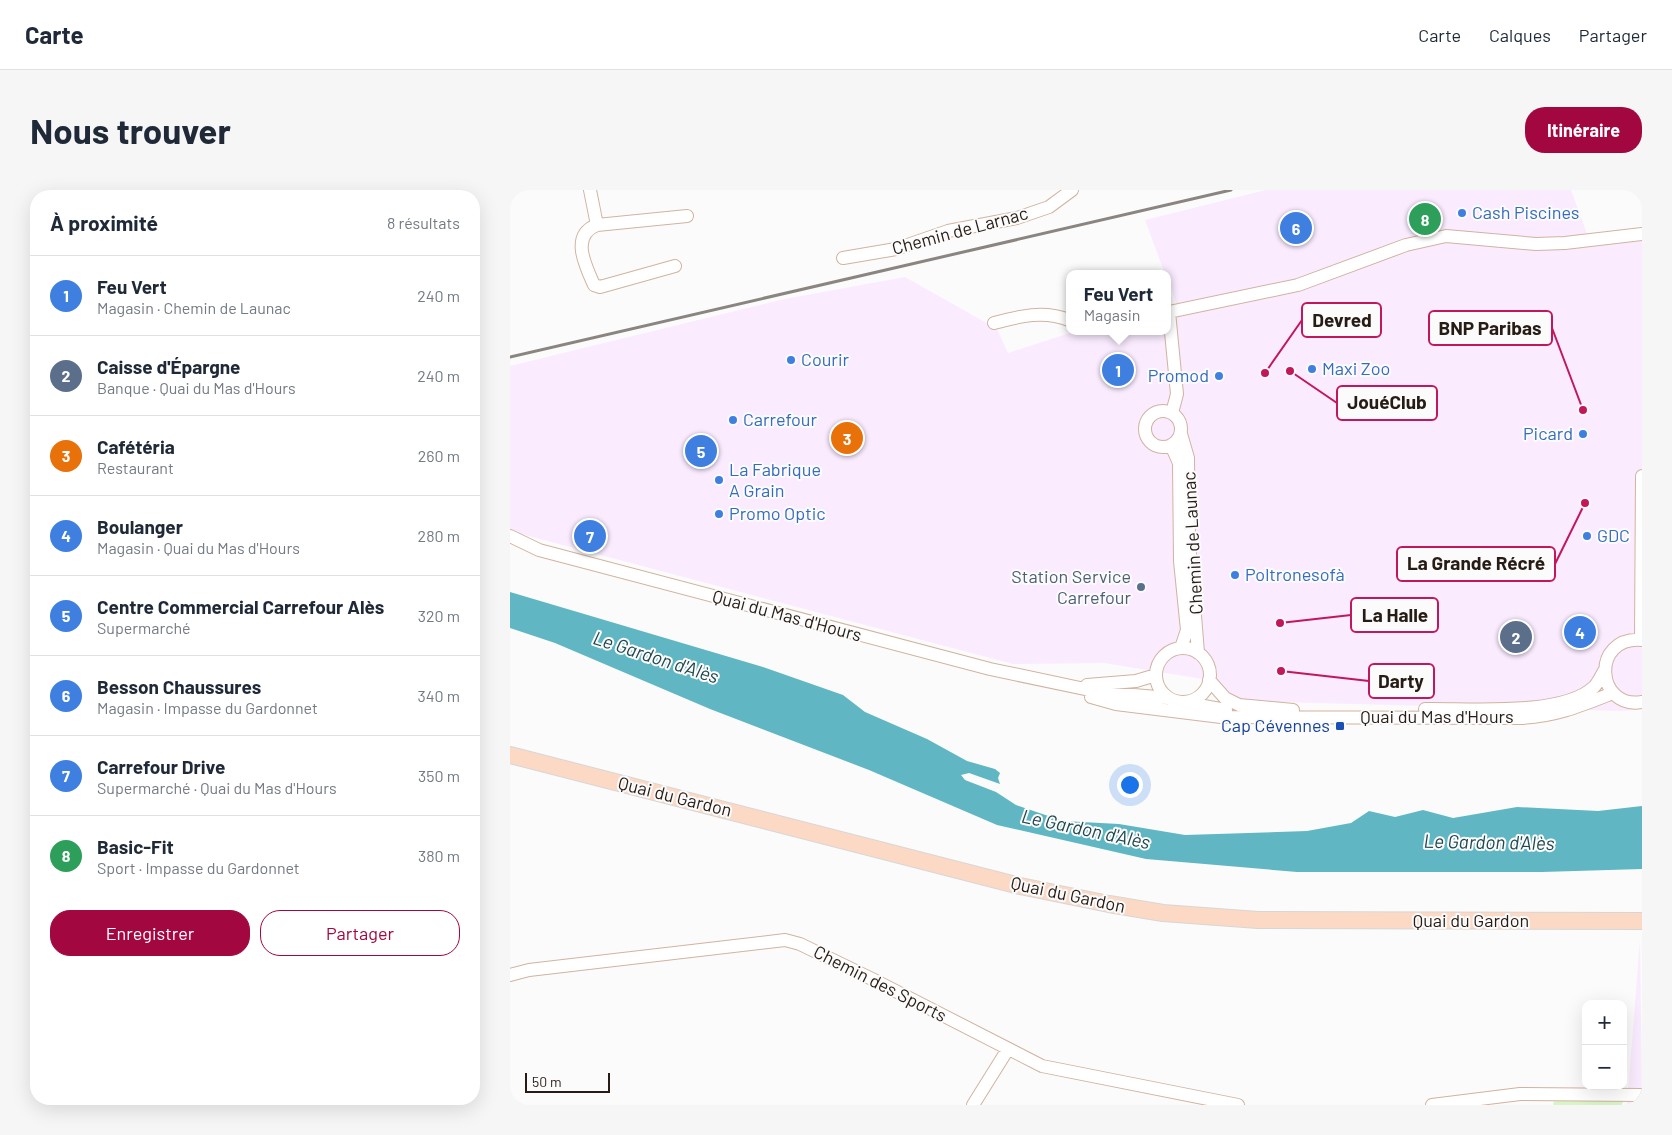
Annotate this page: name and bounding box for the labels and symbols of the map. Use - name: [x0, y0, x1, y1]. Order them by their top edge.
- pin: 8: [1409, 200, 1441, 238]
- street label: Chemin de Larnac: [889, 201, 1030, 259]
- place label: Cash Piscines: [1472, 201, 1579, 223]
- marker: Cash Piscines: [1456, 207, 1468, 219]
- pin: 6: [1280, 209, 1312, 247]
- callout: Devred: [1302, 303, 1381, 337]
- text: Devred: [1312, 308, 1372, 331]
- callout: BNP Paribas: [1429, 311, 1552, 345]
- text: BNP Paribas: [1438, 316, 1542, 339]
- place label: Courir: [801, 348, 850, 370]
- pin: 1: [1102, 351, 1134, 389]
- marker: Courir: [785, 354, 797, 366]
- place label: Maxi Zoo: [1322, 357, 1390, 379]
- marker: Maxi Zoo: [1306, 363, 1318, 375]
- place label: Promod: [1148, 364, 1209, 386]
- marker: Promod: [1213, 370, 1225, 382]
- callout: JouéClub: [1337, 386, 1437, 420]
- text: JouéClub: [1347, 390, 1427, 413]
- place label: Carrefour: [743, 408, 817, 430]
- marker: Carrefour: [727, 414, 739, 426]
- pin: 3: [831, 419, 863, 457]
- place label: Picard: [1523, 422, 1573, 444]
- marker: Picard: [1577, 428, 1589, 440]
- pin: 5: [685, 432, 717, 470]
- place label: La Fabrique A Grain: [729, 458, 821, 501]
- street label: Chemin de Launac: [1177, 471, 1207, 615]
- marker: La Fabrique A Grain: [713, 474, 725, 486]
- place label: Promo Optic: [729, 502, 826, 524]
- marker: Promo Optic: [713, 508, 725, 520]
- pin: 7: [574, 517, 606, 555]
- place label: GDC: [1597, 524, 1630, 546]
- marker: GDC: [1581, 530, 1593, 542]
- callout: La Grande Récré: [1397, 547, 1555, 581]
- text: La Grande Récré: [1407, 551, 1545, 574]
- place label: Poltronesofà: [1245, 563, 1345, 585]
- place label: Station Service Carrefour: [1011, 565, 1131, 608]
- marker: Poltronesofà: [1229, 569, 1241, 581]
- marker: Station Service Carrefour: [1135, 581, 1147, 593]
- street label: Quai du Mas d'Hours: [710, 585, 864, 646]
- callout: La Halle: [1351, 598, 1438, 632]
- text: La Halle: [1362, 603, 1428, 626]
- pin: 4: [1564, 613, 1596, 651]
- pin: 2: [1500, 618, 1532, 656]
- water label: Le Gardon d'Alès: [590, 625, 722, 688]
- callout: Darty: [1369, 664, 1434, 698]
- text: Darty: [1378, 669, 1424, 692]
- street label: Quai du Mas d'Hours: [1360, 705, 1514, 727]
- place label: Cap Cévennes: [1221, 714, 1330, 736]
- marker: Cap Cévennes: [1334, 720, 1346, 732]
- street label: Quai du Gardon: [616, 771, 734, 821]
- your location: [1117, 772, 1143, 798]
- water label: Le Gardon d'Alès: [1020, 804, 1153, 853]
- water label: Le Gardon d'Alès: [1423, 829, 1555, 854]
- street label: Quai du Gardon: [1009, 871, 1127, 917]
- street label: Quai du Gardon: [1413, 909, 1529, 931]
- street label: Chemin des Sports: [810, 940, 951, 1026]
- scale bar: [525, 1070, 610, 1093]

